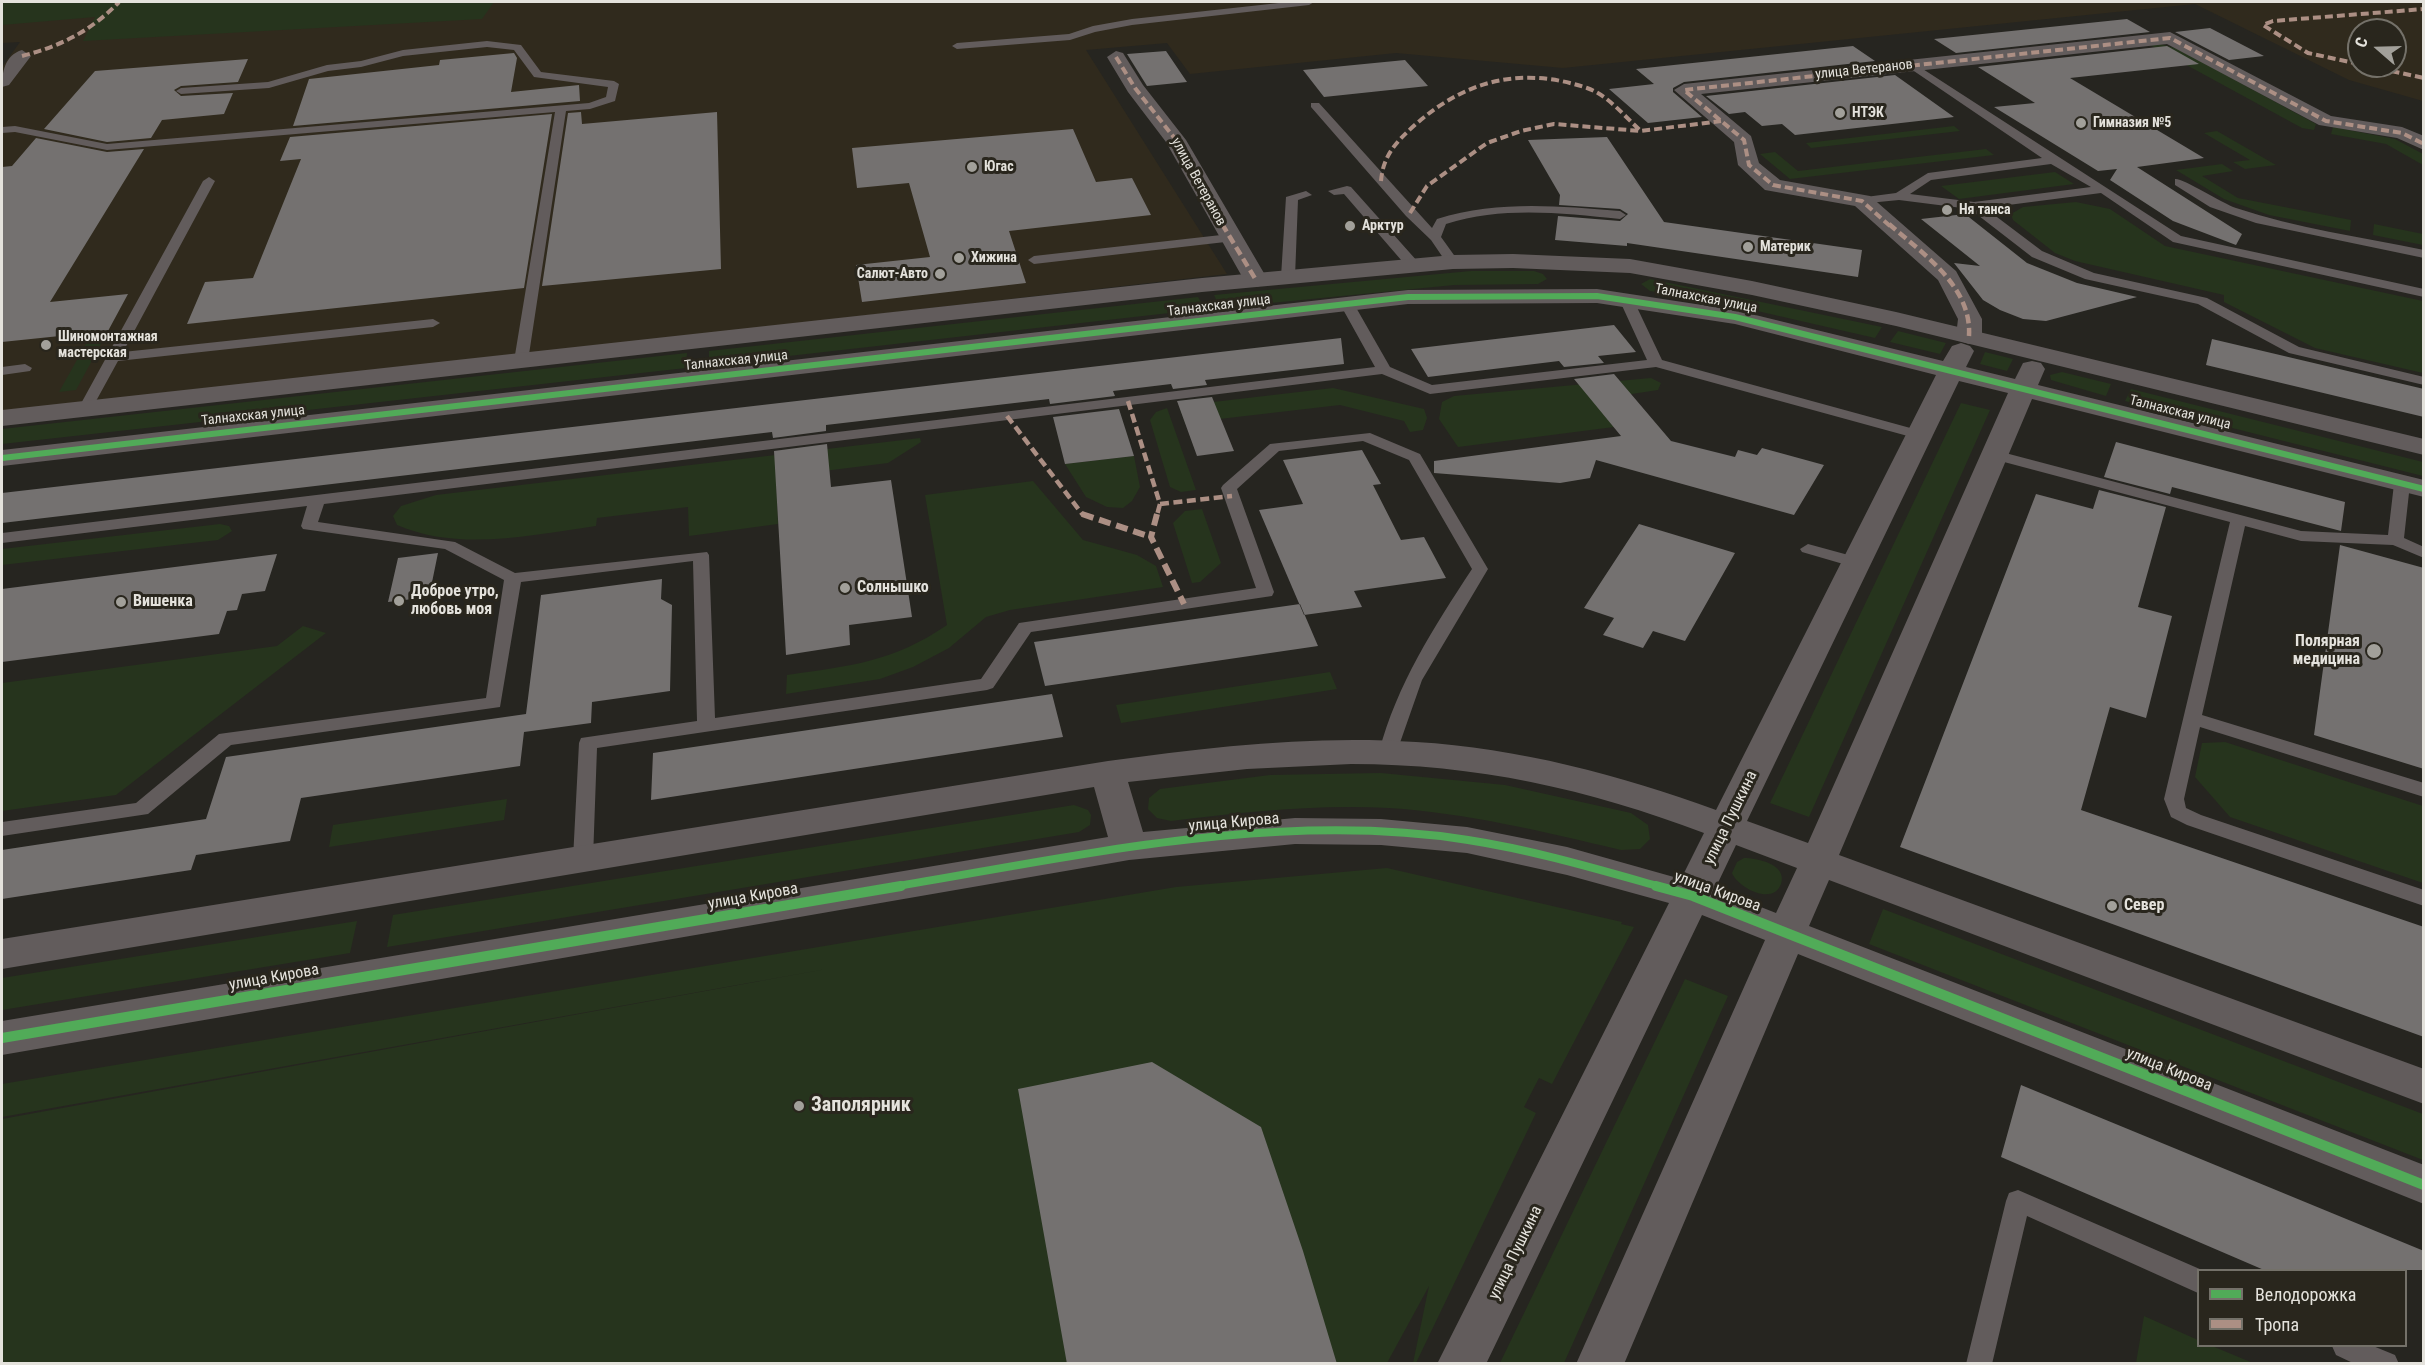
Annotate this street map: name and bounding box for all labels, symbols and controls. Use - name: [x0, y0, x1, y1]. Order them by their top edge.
- north arrow: [2347, 18, 2407, 78]
- text: С: [2351, 35, 2372, 50]
- street label: улица Ветеранов: [1814, 57, 1914, 83]
- place label: НТЭК: [1852, 105, 1884, 121]
- marker: НТЭК: [1833, 106, 1847, 120]
- place label: Гимназия №5: [2093, 115, 2171, 131]
- marker: Гимназия №5: [2074, 116, 2088, 130]
- street label: улица Ветеранов: [1167, 135, 1229, 229]
- place label: Югас: [984, 159, 1014, 175]
- marker: Югас: [965, 160, 979, 174]
- place label: Ня танса: [1959, 202, 2011, 218]
- marker: Ня танса: [1940, 203, 1954, 217]
- place label: Арктур: [1362, 218, 1404, 234]
- marker: Арктур: [1343, 219, 1357, 233]
- place label: Материк: [1760, 239, 1811, 255]
- marker: Материк: [1741, 240, 1755, 254]
- place label: Хижина: [971, 250, 1017, 266]
- marker: Хижина: [952, 251, 966, 265]
- place label: Салют-Авто: [857, 266, 928, 282]
- marker: Салют-Авто: [933, 267, 947, 281]
- street label: Талнахская улица: [1653, 281, 1759, 317]
- street label: Талнахская улица: [1166, 291, 1272, 321]
- place label: Шиномонтажная мастерская: [58, 329, 158, 362]
- marker: Шиномонтажная мастерская: [39, 338, 53, 352]
- street label: Талнахская улица: [683, 347, 789, 375]
- street label: Талнахская улица: [2128, 392, 2232, 434]
- street label: Талнахская улица: [200, 402, 306, 430]
- place label: Солнышко: [857, 578, 929, 598]
- marker: Солнышко: [838, 581, 852, 595]
- place label: Доброе утро, любовь моя: [411, 582, 499, 620]
- place label: Вишенка: [133, 592, 193, 612]
- marker: Доброе утро, любовь моя: [392, 594, 406, 608]
- marker: Вишенка: [114, 595, 128, 609]
- place label: Полярная медицина: [2293, 632, 2360, 670]
- marker: Полярная медицина: [2365, 642, 2383, 660]
- street label: улица Пушкина: [1700, 768, 1762, 868]
- street label: улица Кирова: [1188, 809, 1280, 837]
- street label: улица Кирова: [1671, 867, 1763, 917]
- street label: улица Кирова: [707, 880, 799, 914]
- place label: Север: [2124, 896, 2164, 916]
- marker: Север: [2105, 899, 2119, 913]
- street label: улица Кирова: [228, 961, 320, 995]
- street label: улица Кирова: [2123, 1044, 2215, 1096]
- place label: Заполярник: [811, 1094, 911, 1118]
- marker: Заполярник: [792, 1099, 806, 1113]
- street label: улица Пушкина: [1485, 1203, 1547, 1303]
- legend: [2197, 1269, 2407, 1347]
- text: Велодорожка: [2255, 1284, 2356, 1305]
- text: Тропа: [2255, 1314, 2299, 1335]

